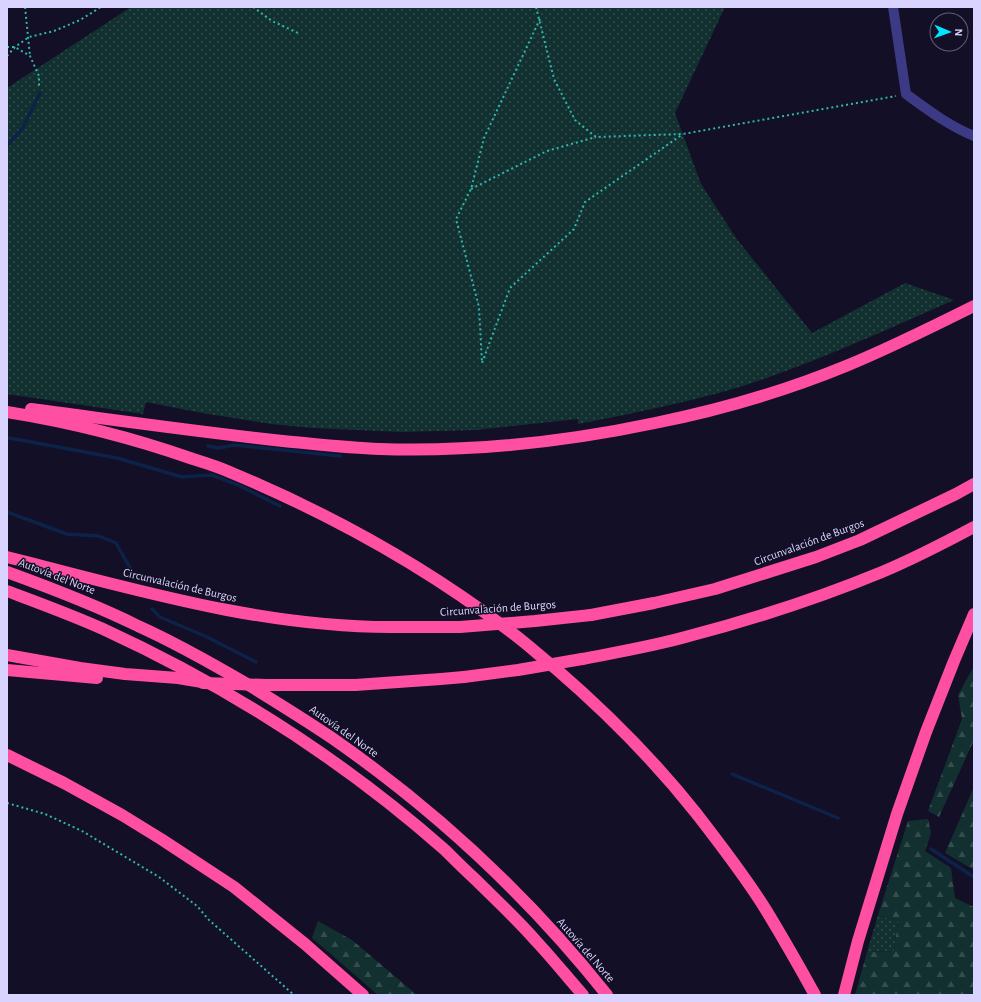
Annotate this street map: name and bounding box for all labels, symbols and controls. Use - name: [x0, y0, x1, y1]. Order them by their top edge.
- north arrow: [929, 12, 969, 52]
- text: N: [953, 28, 964, 36]
- street label: Circunvalación de Burgos: [752, 516, 866, 568]
- street label: Autovía del Norte: [17, 556, 97, 596]
- street label: Circunvalación de Burgos: [122, 566, 238, 604]
- street label: Circunvalación de Burgos: [440, 598, 556, 618]
- street label: Autovía del Norte: [307, 703, 381, 759]
- street label: Autovía del Norte: [555, 915, 617, 985]

